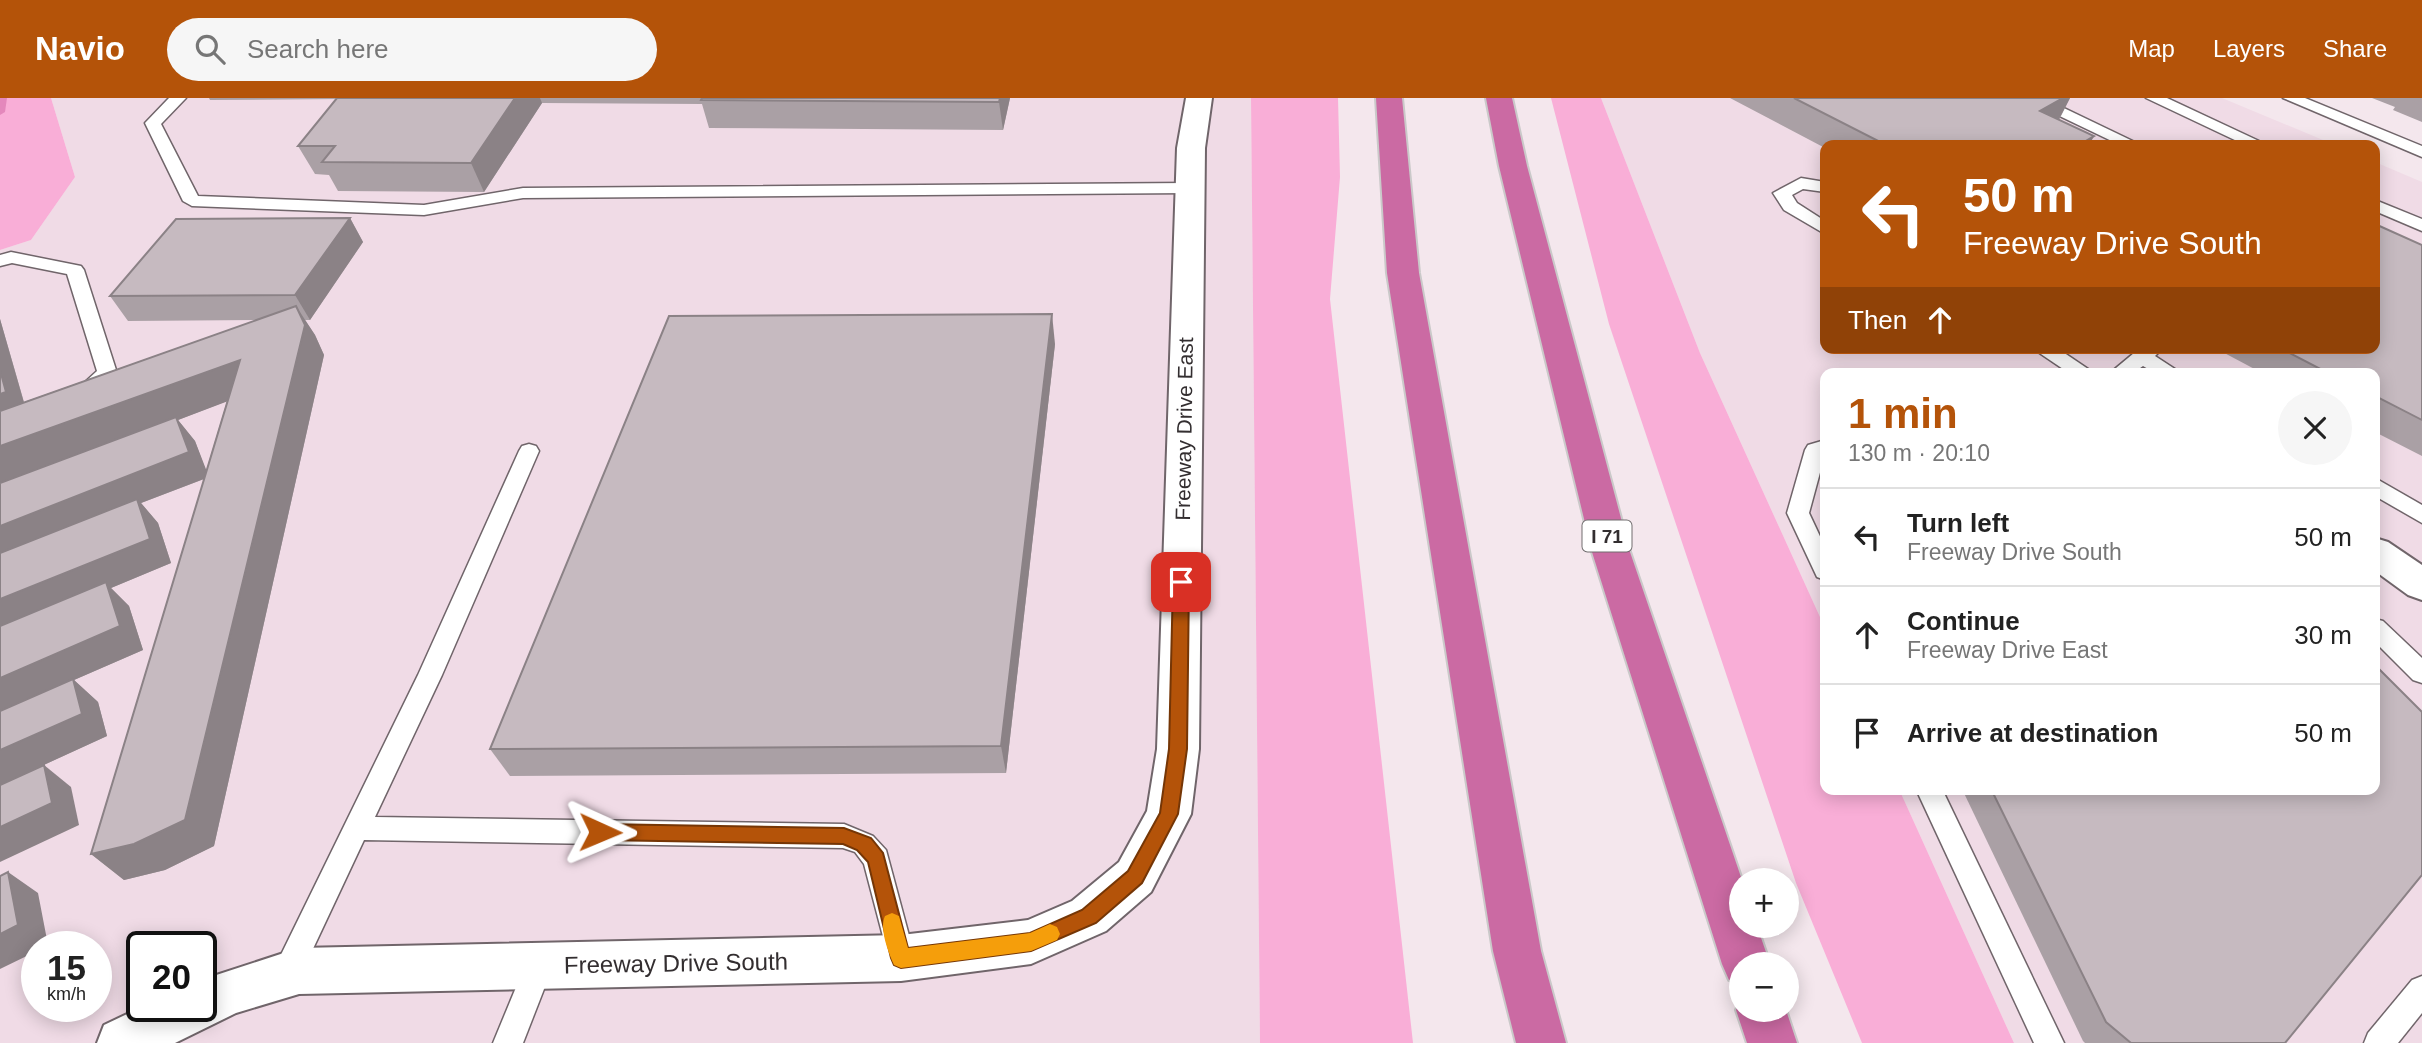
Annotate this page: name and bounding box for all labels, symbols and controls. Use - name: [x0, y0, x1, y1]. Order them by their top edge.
- search box: [167, 18, 657, 81]
- text: Navio: [35, 30, 125, 67]
- icon: search: [191, 30, 229, 68]
- text: Search here: [247, 34, 389, 64]
- text: Map: [2128, 35, 2175, 62]
- text: Layers: [2213, 35, 2285, 62]
- text: Share: [2323, 35, 2387, 62]
- icon: left: [1848, 168, 1939, 259]
- text: 50 m: [1963, 168, 2075, 222]
- text: Freeway Drive South: [1963, 225, 2262, 261]
- icon: ahead: [1921, 301, 1959, 339]
- text: Then: [1848, 305, 1907, 335]
- street label: Freeway Drive East: [1171, 337, 1197, 521]
- text: 1 min: [1848, 390, 1958, 437]
- button: close: [2278, 391, 2352, 465]
- text: 130 m · 20:10: [1848, 440, 1990, 466]
- text: Turn left: [1907, 508, 2009, 538]
- icon: left: [1848, 518, 1886, 556]
- road number: I 71: [1582, 520, 1632, 551]
- text: 50 m: [2294, 522, 2352, 552]
- text: Freeway Drive South: [1907, 539, 2122, 565]
- pin: [1151, 552, 1211, 612]
- icon: arrive: [1162, 563, 1200, 601]
- text: Continue: [1907, 606, 2020, 636]
- icon: ahead: [1848, 616, 1886, 654]
- text: 30 m: [2294, 620, 2352, 650]
- text: Freeway Drive East: [1907, 637, 2108, 663]
- icon: arrive: [1848, 714, 1886, 752]
- text: Arrive at destination: [1907, 718, 2158, 748]
- text: 50 m: [2294, 718, 2352, 748]
- position arrow: [563, 795, 637, 869]
- map controls: [1729, 868, 1799, 1022]
- button: +: [1729, 868, 1799, 938]
- speed limit sign: 20: [126, 931, 217, 1022]
- text: 15: [47, 948, 86, 987]
- street label: Freeway Drive South: [564, 948, 788, 978]
- button: −: [1729, 952, 1799, 1022]
- text: km/h: [47, 984, 86, 1004]

